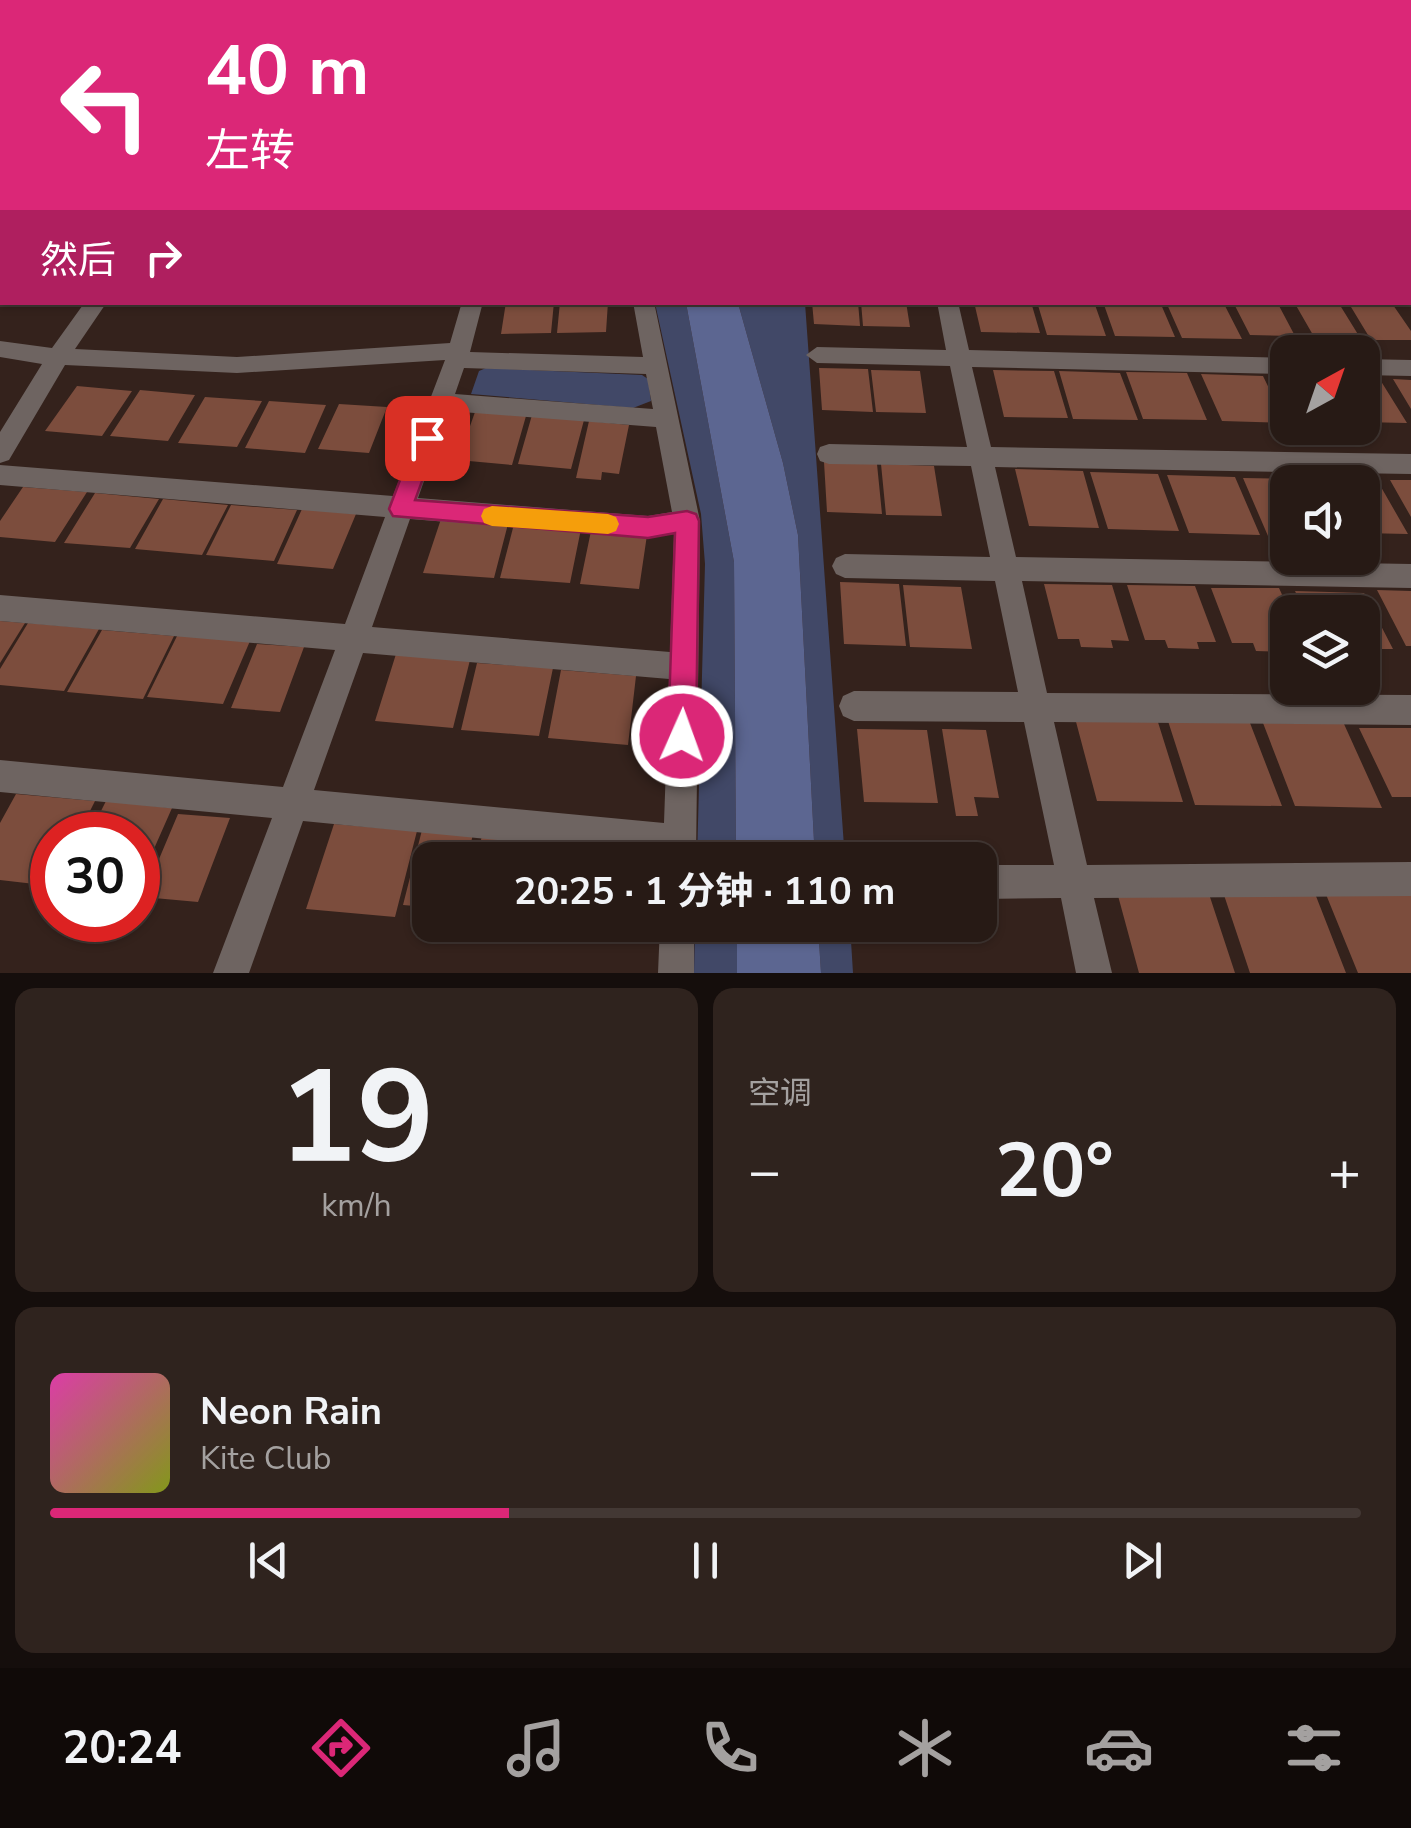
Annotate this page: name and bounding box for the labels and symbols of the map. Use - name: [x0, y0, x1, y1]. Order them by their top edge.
- north arrow: [1270, 335, 1380, 445]
- pin: [385, 396, 470, 481]
- position arrow: [630, 684, 734, 788]
- speed limit sign: 30: [30, 812, 160, 942]

